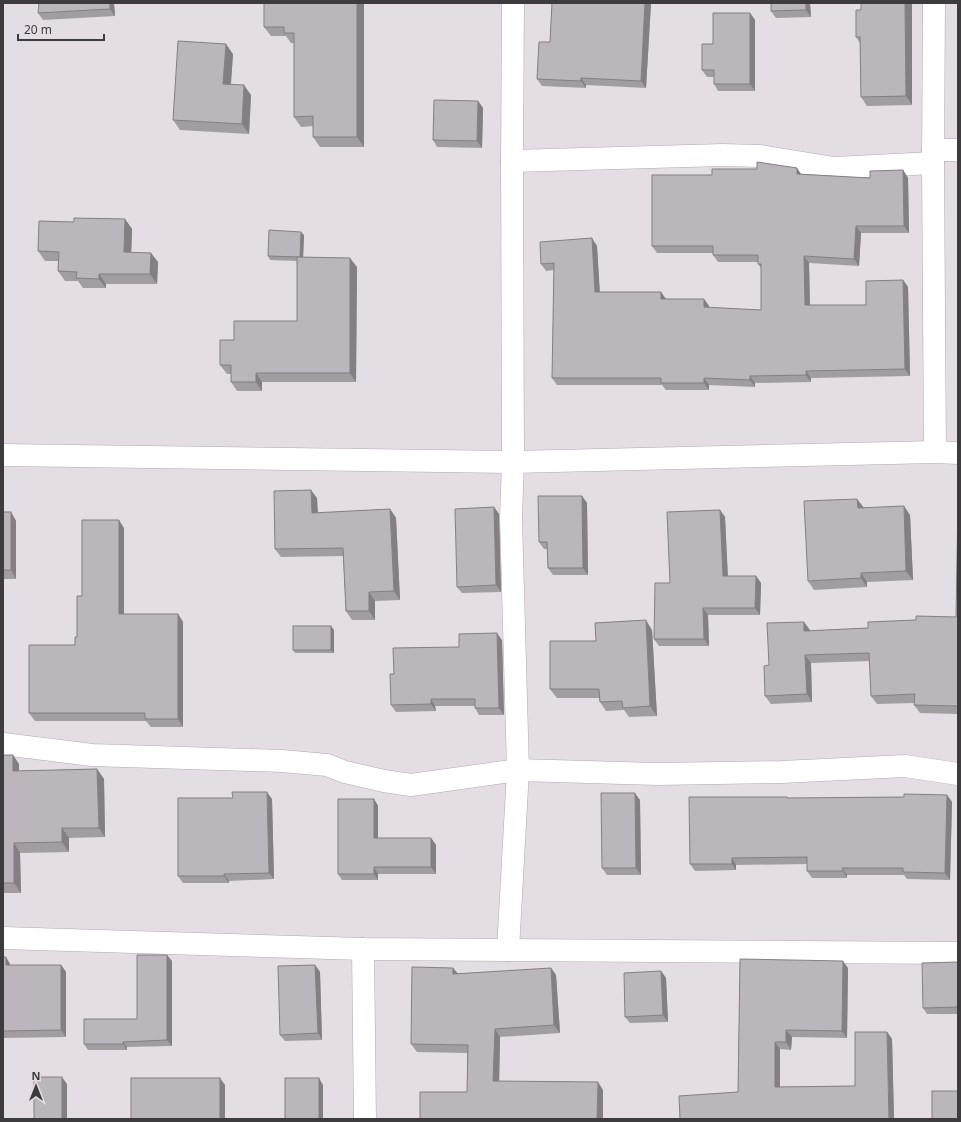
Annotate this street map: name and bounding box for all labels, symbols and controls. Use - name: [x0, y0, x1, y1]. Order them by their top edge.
- scale bar: [18, 16, 104, 42]
- text: 20 m: [24, 21, 52, 38]
- north arrow: [16, 1066, 56, 1106]
- text: N: [32, 1068, 40, 1083]

